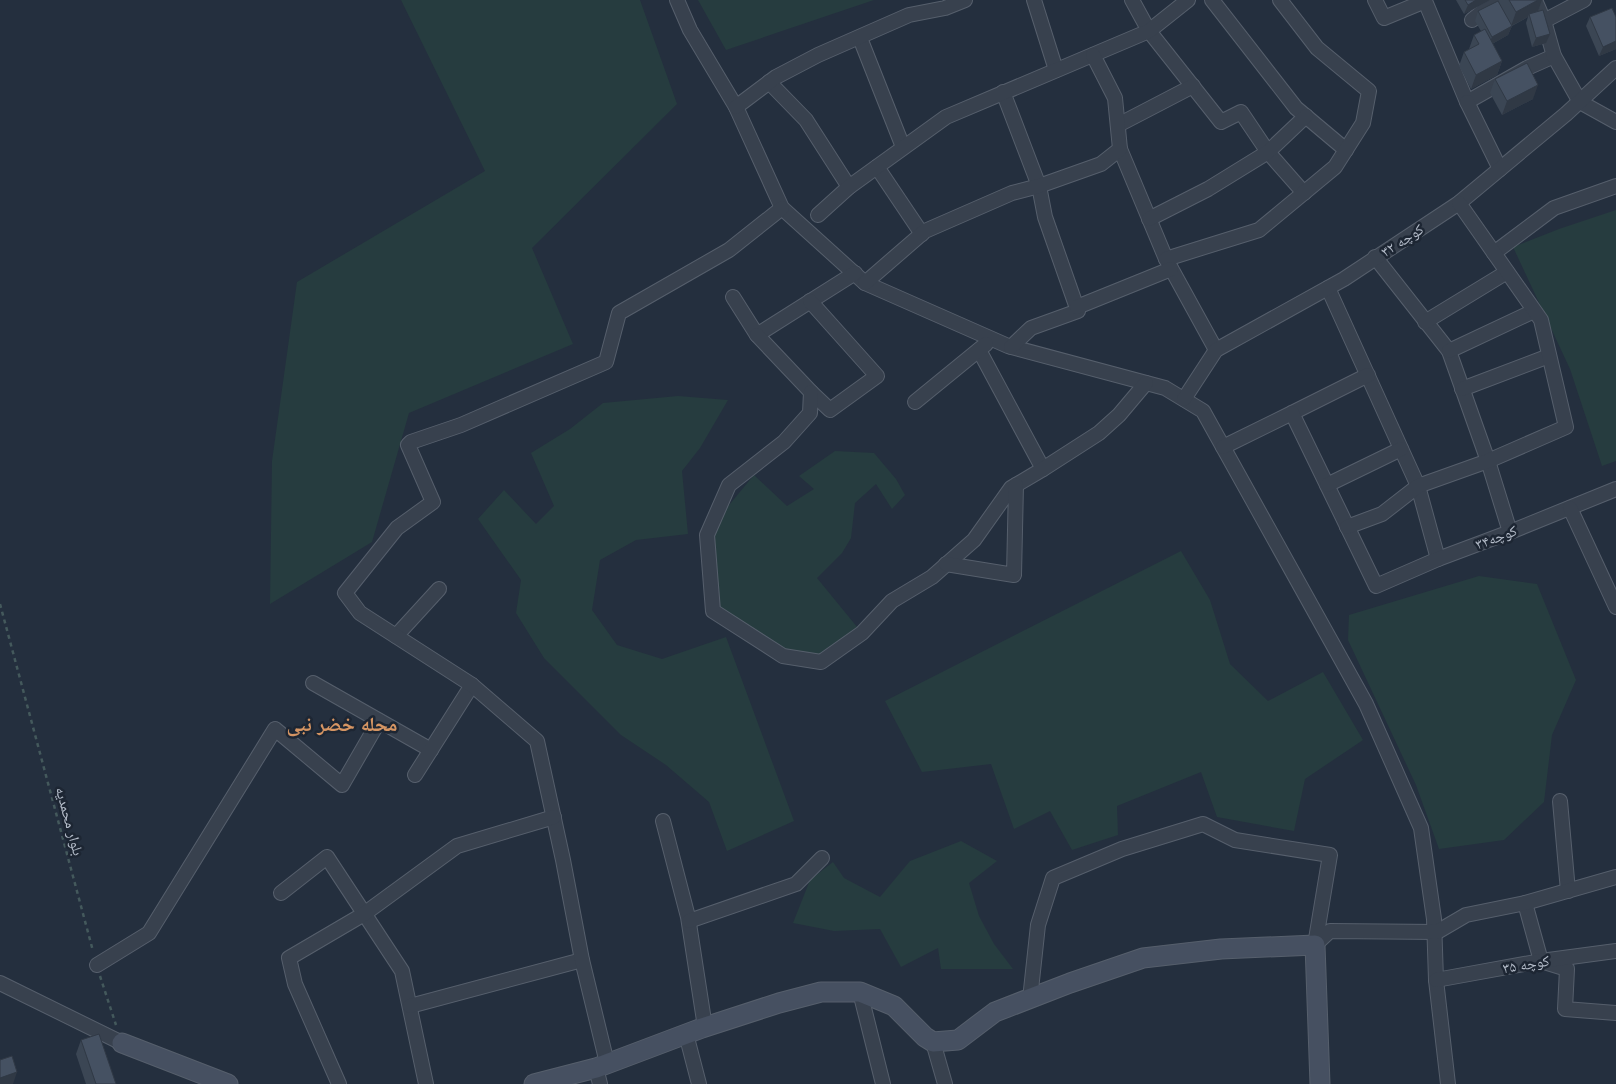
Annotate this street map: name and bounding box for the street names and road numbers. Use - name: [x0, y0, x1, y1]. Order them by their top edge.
- street label: کوچه ۳۲: [1377, 219, 1427, 261]
- street label: کوچه۳۴: [1472, 520, 1520, 554]
- street label: بلوار محمدیه: [52, 785, 88, 857]
- street label: کوچه ۳۵: [1501, 951, 1551, 977]

